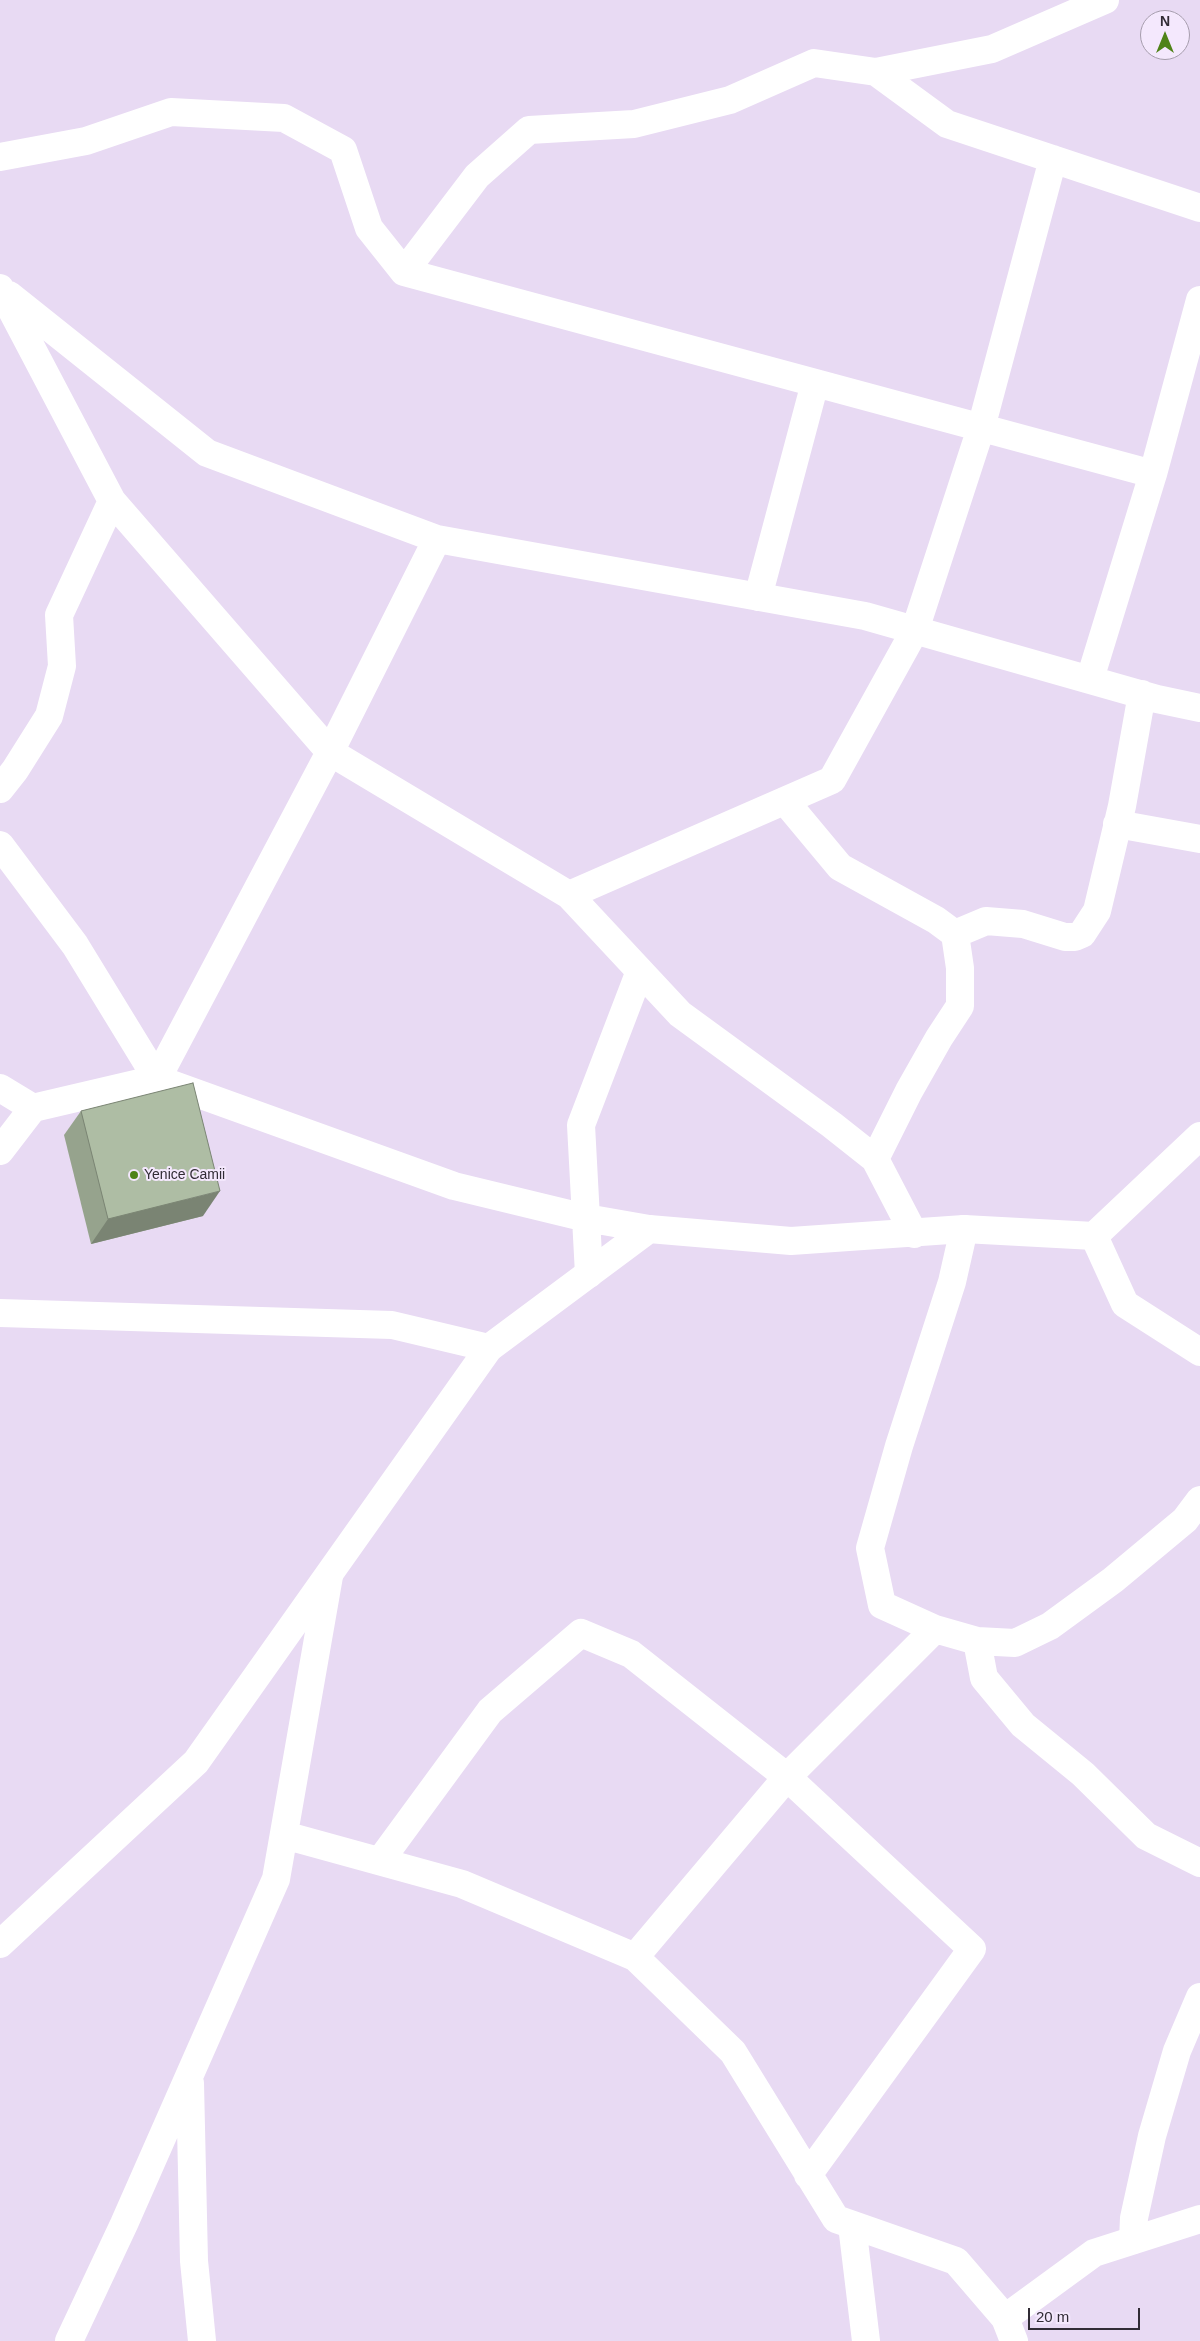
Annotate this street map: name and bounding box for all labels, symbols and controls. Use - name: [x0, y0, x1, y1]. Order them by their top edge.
- north arrow: [1140, 10, 1190, 60]
- text: N: [1160, 13, 1170, 29]
- place label: Yenice Camii: [144, 1167, 225, 1183]
- marker: Yenice Camii: [128, 1169, 140, 1181]
- scale bar: [1030, 2298, 1142, 2330]
- text: 20 m: [1036, 2308, 1069, 2325]

